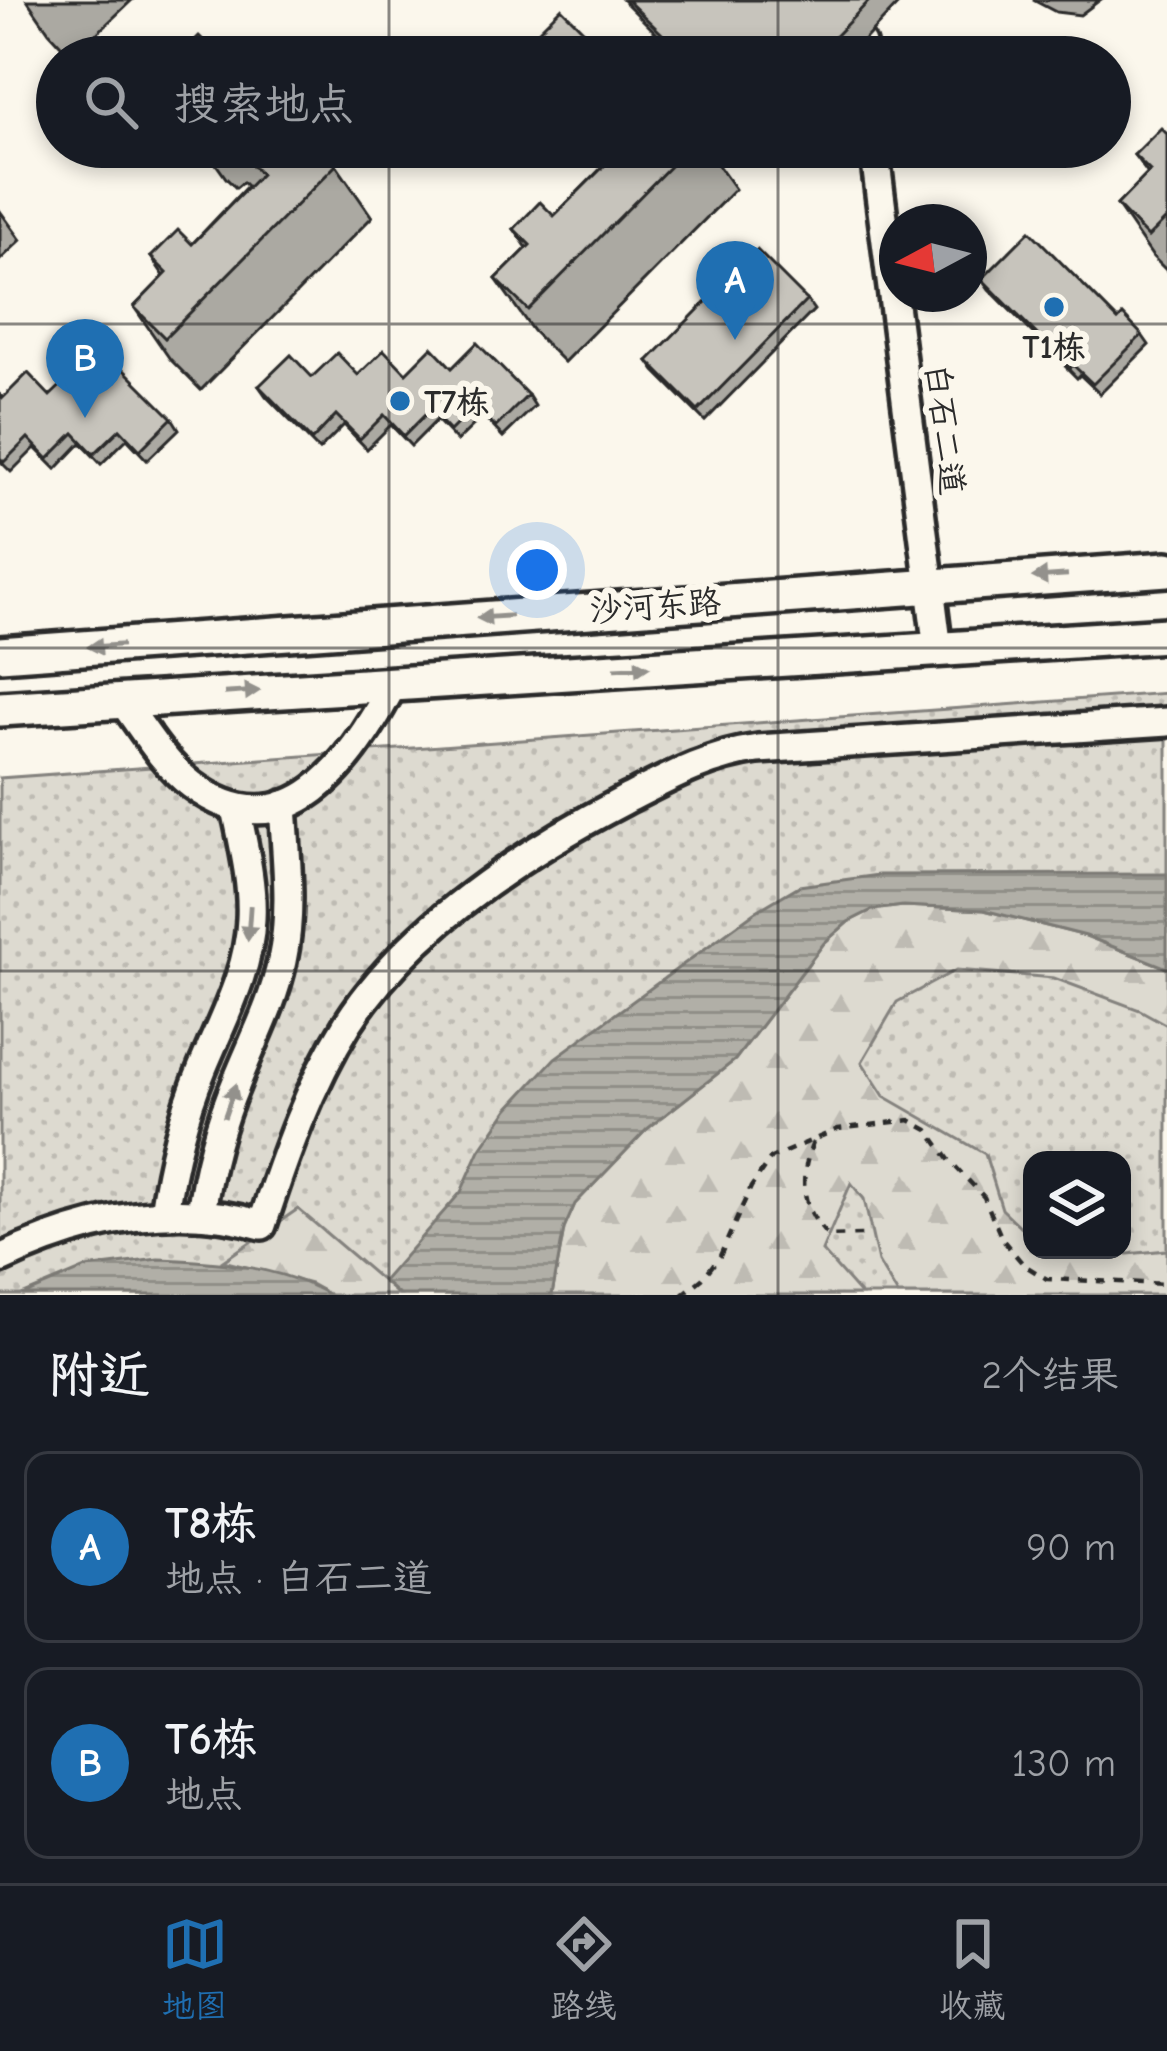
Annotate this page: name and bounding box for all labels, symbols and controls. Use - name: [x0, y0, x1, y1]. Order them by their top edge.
- search box: [36, 36, 1131, 168]
- icon: search: [78, 69, 144, 135]
- text: 搜索地点: [174, 78, 354, 130]
- north arrow: [879, 204, 987, 312]
- pin: A: [696, 241, 774, 340]
- marker: T1栋: [1041, 294, 1067, 320]
- pin: B: [46, 319, 124, 418]
- place label: T1栋: [1022, 328, 1086, 366]
- street label: 白石二道: [918, 361, 972, 497]
- place label: T7栋: [424, 383, 489, 421]
- marker: T7栋: [387, 388, 413, 414]
- your location: [507, 540, 567, 600]
- one-way arrow: [1031, 567, 1068, 586]
- street label: 沙河东路: [588, 582, 722, 630]
- one-way arrow: [475, 607, 512, 626]
- one-way arrow: [86, 637, 123, 656]
- one-way arrow: [614, 658, 651, 677]
- one-way arrow: [224, 682, 261, 701]
- one-way arrow: [240, 905, 259, 942]
- one-way arrow: [221, 1082, 240, 1119]
- map controls: [1023, 1151, 1131, 1259]
- button: layers: [1023, 1151, 1131, 1259]
- text: 附近: [48, 1346, 150, 1405]
- text: 2个结果: [982, 1353, 1119, 1398]
- text: T8栋: [165, 1497, 257, 1549]
- text: A: [79, 1525, 101, 1570]
- text: 90 m: [1026, 1525, 1116, 1570]
- text: 地点 · 白石二道: [165, 1556, 432, 1601]
- text: T6栋: [165, 1713, 257, 1765]
- text: B: [78, 1741, 102, 1786]
- text: 130 m: [1012, 1741, 1116, 1786]
- text: 地点: [165, 1772, 243, 1817]
- tab: 地图: [162, 1911, 228, 2026]
- tab: 路线: [551, 1911, 617, 2026]
- tab: 收藏: [940, 1911, 1006, 2026]

